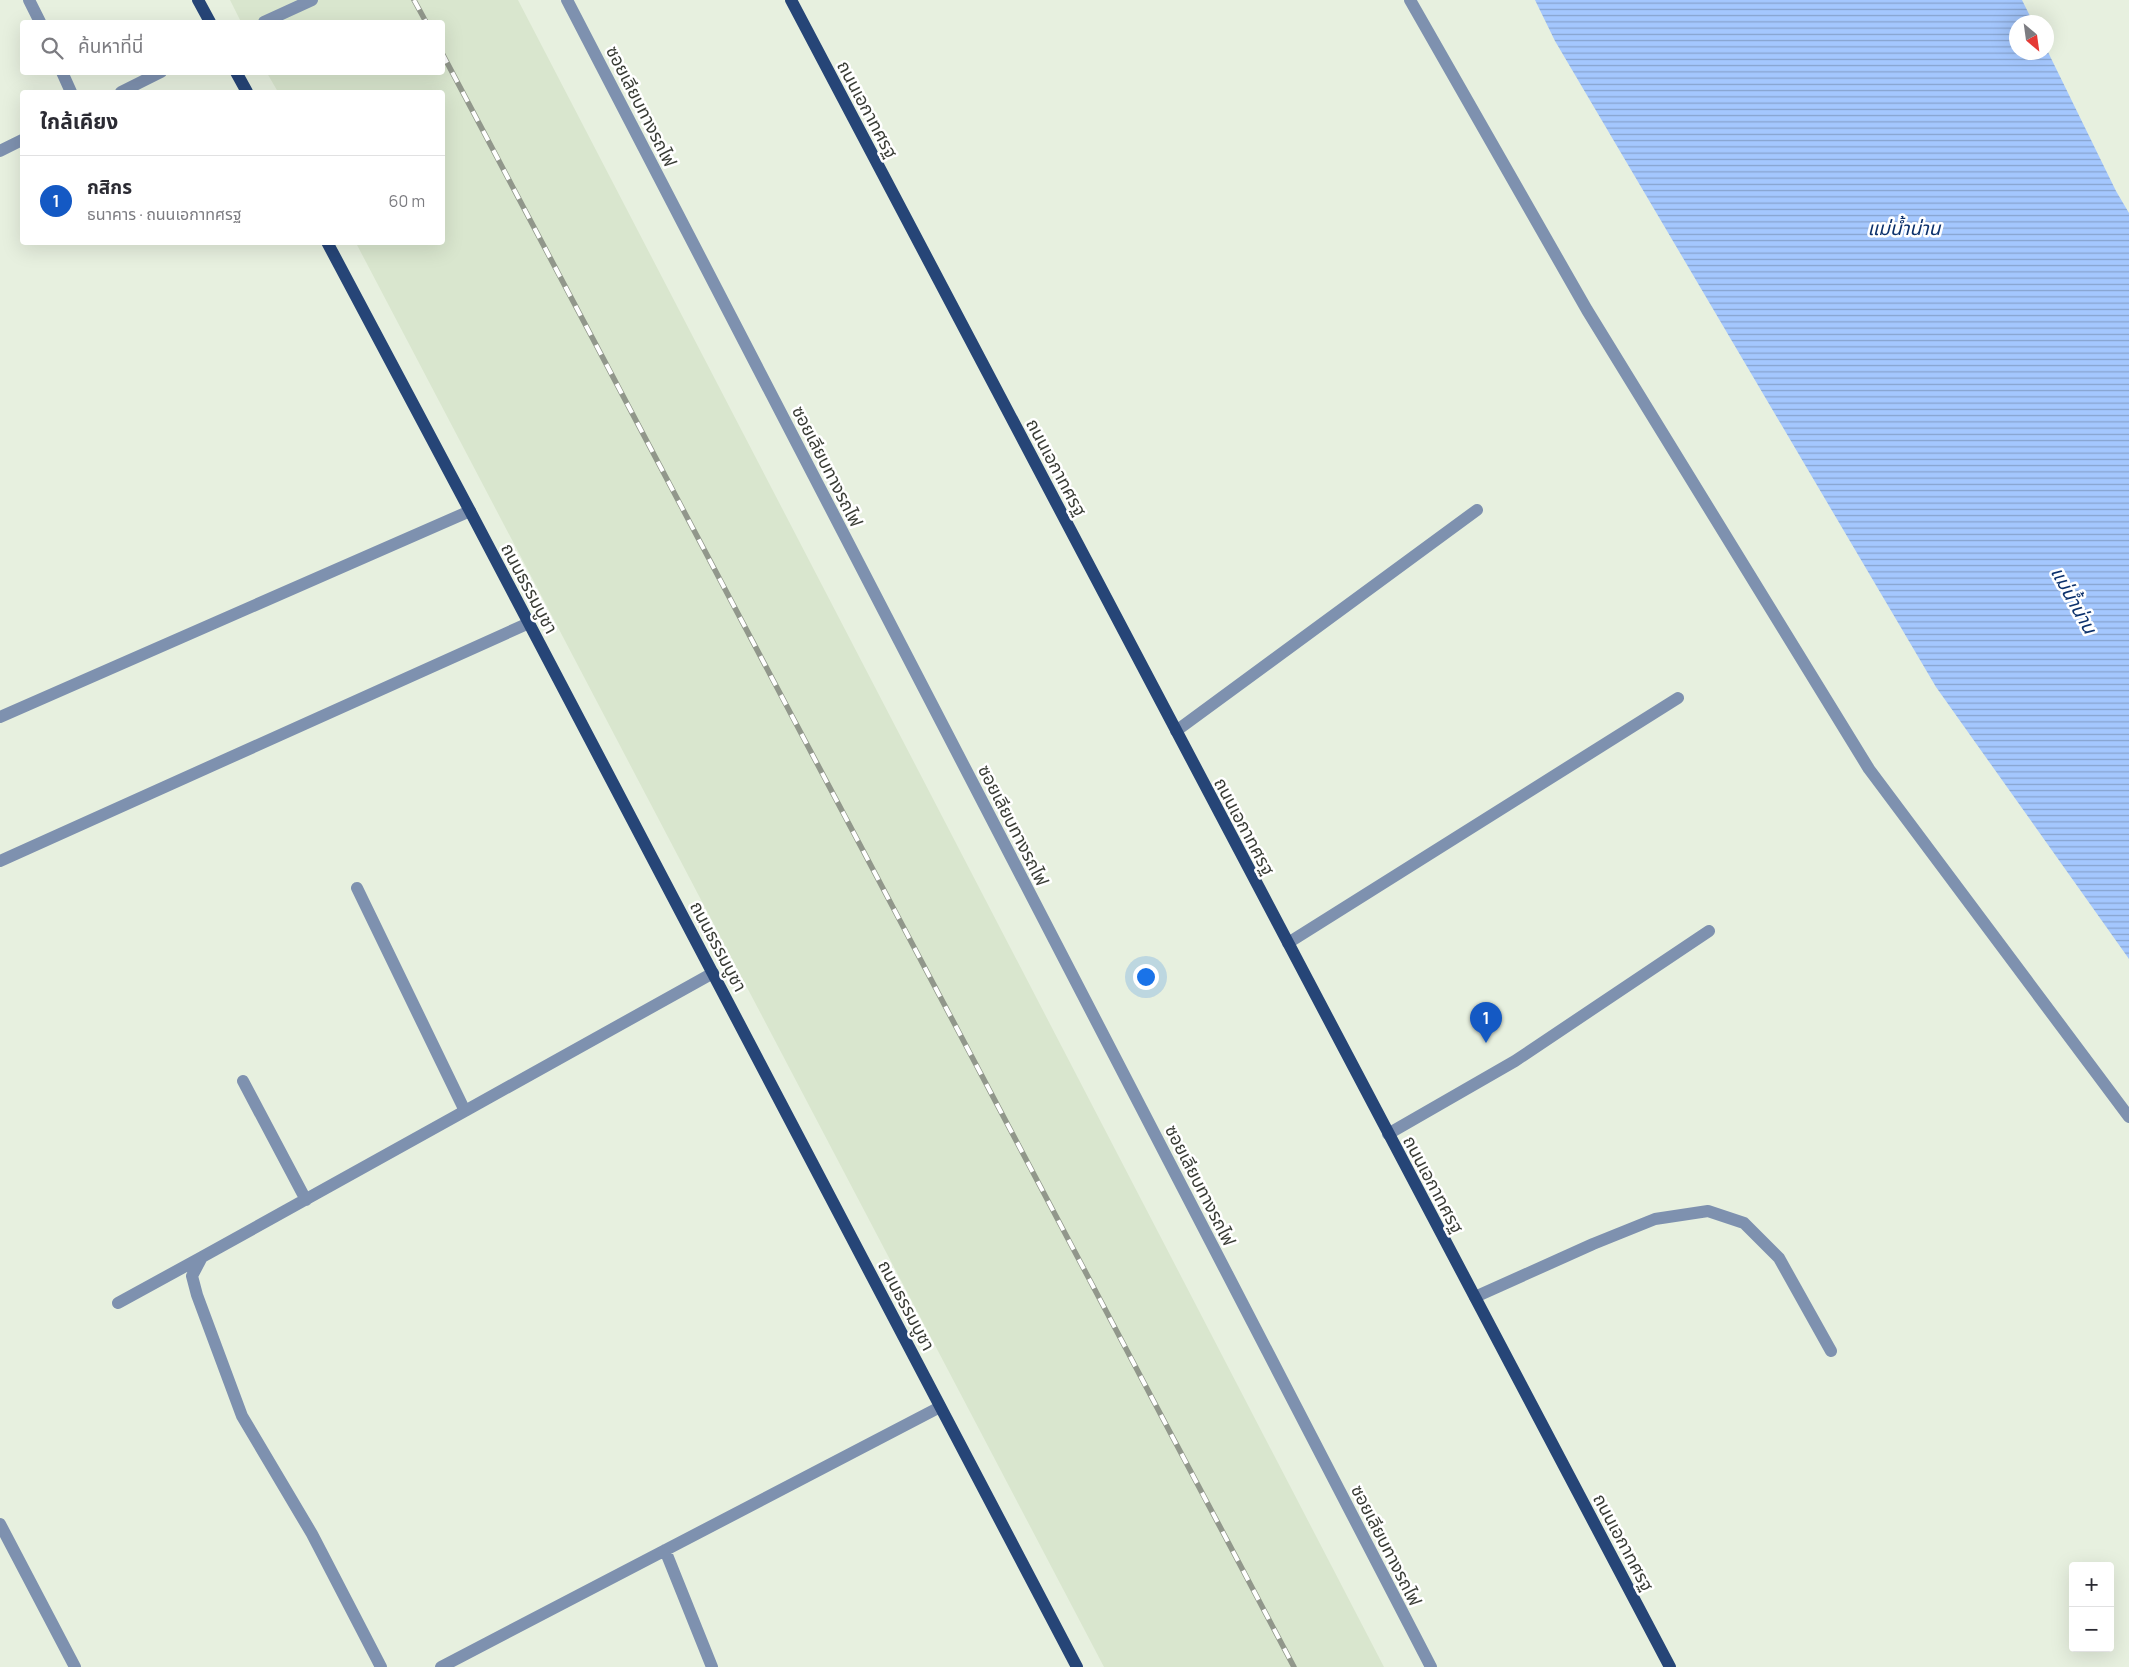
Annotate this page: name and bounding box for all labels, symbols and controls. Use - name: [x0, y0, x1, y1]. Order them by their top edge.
- north arrow: [2009, 15, 2054, 60]
- search box: [20, 20, 445, 75]
- text: ค้นหาที่นี่: [78, 33, 143, 59]
- icon: search: [38, 34, 66, 62]
- street label: ซอยเลียบทางรถไฟ: [601, 41, 683, 171]
- street label: ถนนเอกาทศรฐ: [832, 56, 904, 162]
- text: ใกล้เคียง: [40, 107, 118, 135]
- text: กสิกร: [87, 174, 132, 200]
- text: 1: [52, 190, 60, 212]
- text: 60 m: [389, 190, 425, 212]
- text: ธนาคาร · ถนนเอกาทศรฐ: [87, 203, 242, 225]
- water label: แม่น้ำน่าน: [1868, 215, 1942, 241]
- street label: ซอยเลียบทางรถไฟ: [787, 401, 869, 531]
- street label: ถนนเอกาทศรฐ: [1021, 414, 1093, 520]
- street label: ถนนธรรมบูชา: [495, 538, 564, 638]
- water label: แม่น้ำน่าน: [2045, 562, 2104, 639]
- street label: ซอยเลียบทางรถไฟ: [973, 760, 1055, 890]
- street label: ถนนเอกาทศรฐ: [1209, 773, 1281, 879]
- street label: ถนนธรรมบูชา: [684, 896, 753, 996]
- your location: [1133, 964, 1159, 990]
- pin: 1: [1470, 1002, 1502, 1043]
- street label: ซอยเลียบทางรถไฟ: [1160, 1120, 1242, 1250]
- street label: ถนนเอกาทศรฐ: [1398, 1131, 1470, 1237]
- street label: ถนนธรรมบูชา: [872, 1255, 941, 1355]
- street label: ซอยเลียบทางรถไฟ: [1346, 1480, 1428, 1610]
- street label: ถนนเอกาทศรฐ: [1588, 1489, 1660, 1595]
- map controls: [2069, 1562, 2114, 1652]
- button: +: [2069, 1562, 2114, 1607]
- button: −: [2069, 1607, 2114, 1652]

